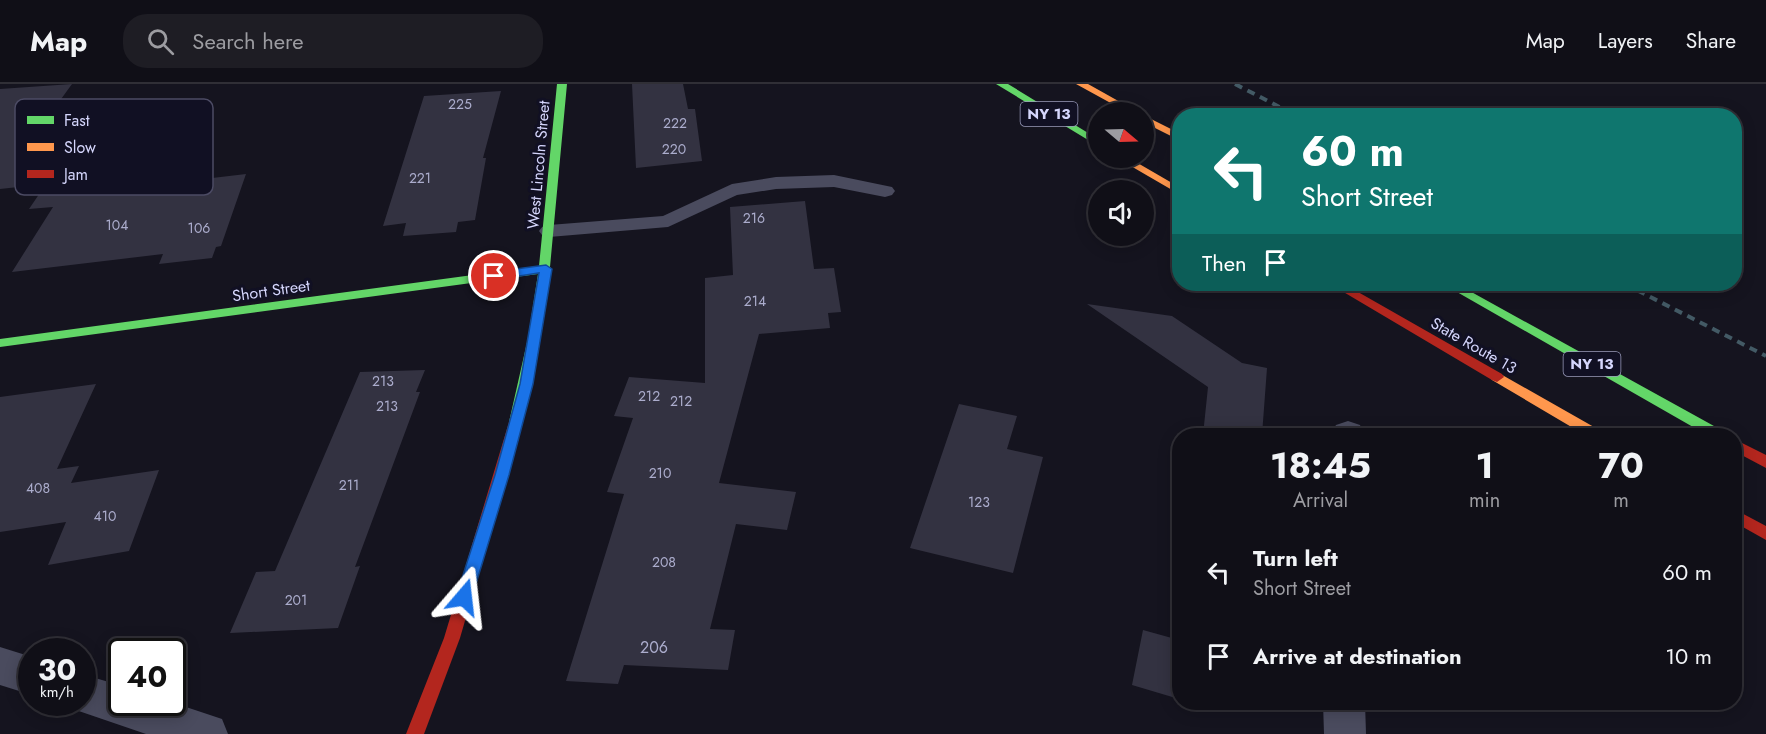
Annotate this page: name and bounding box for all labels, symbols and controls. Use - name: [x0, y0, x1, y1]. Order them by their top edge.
- search box: [123, 14, 543, 68]
- text: Map: [30, 21, 87, 62]
- icon: search: [144, 25, 177, 58]
- text: Search here: [192, 25, 304, 57]
- text: Map: [1526, 26, 1565, 56]
- text: Layers: [1598, 26, 1653, 56]
- text: Share: [1686, 26, 1736, 56]
- house number: 225: [448, 94, 472, 114]
- legend: [15, 99, 213, 195]
- street label: West Lincoln Street: [521, 100, 556, 230]
- road number: NY 13: [1020, 102, 1078, 126]
- north arrow: [1088, 102, 1154, 168]
- map controls: [1088, 102, 1154, 246]
- text: Fast: [64, 109, 90, 132]
- house number: 222: [663, 113, 687, 133]
- text: 60 m: [1301, 121, 1404, 182]
- icon: left: [1202, 132, 1280, 210]
- text: Slow: [64, 136, 96, 159]
- house number: 220: [662, 139, 686, 159]
- text: Jam: [62, 163, 88, 186]
- house number: 221: [409, 168, 431, 188]
- text: Short Street: [1301, 177, 1433, 216]
- button: sound: [1088, 180, 1154, 246]
- house number: 216: [743, 208, 765, 228]
- house number: 104: [106, 215, 128, 235]
- house number: 106: [188, 218, 210, 238]
- icon: arrive: [1259, 246, 1292, 279]
- text: Then: [1202, 247, 1247, 279]
- pin: [468, 250, 519, 301]
- icon: arrive: [477, 259, 510, 292]
- street label: Short Street: [231, 274, 312, 307]
- house number: 214: [744, 291, 766, 311]
- street label: State Route 13: [1426, 311, 1521, 380]
- road number: NY 13: [1564, 352, 1620, 376]
- house number: 213: [372, 371, 394, 391]
- house number: 212: [638, 386, 660, 406]
- house number: 212: [670, 391, 692, 411]
- house number: 213: [376, 396, 398, 416]
- text: 18:45: [1270, 439, 1371, 491]
- text: 1: [1475, 439, 1494, 491]
- text: 70: [1598, 439, 1644, 491]
- house number: 210: [649, 463, 671, 483]
- house number: 211: [339, 475, 359, 495]
- house number: 408: [26, 478, 50, 498]
- text: Arrival: [1293, 486, 1348, 515]
- text: min: [1469, 486, 1500, 515]
- text: m: [1613, 486, 1629, 515]
- house number: 123: [968, 492, 990, 512]
- house number: 410: [94, 506, 116, 526]
- text: Turn left: [1253, 542, 1338, 574]
- house number: 208: [652, 552, 676, 572]
- icon: left: [1202, 556, 1235, 589]
- text: 60 m: [1662, 556, 1712, 588]
- position arrow: [432, 565, 496, 629]
- text: Short Street: [1253, 574, 1351, 603]
- house number: 201: [285, 590, 307, 610]
- house number: 206: [640, 636, 668, 659]
- speed limit sign: 40: [108, 638, 186, 716]
- icon: arrive: [1202, 640, 1235, 673]
- text: Arrive at destination: [1253, 640, 1462, 672]
- text: 10 m: [1665, 640, 1712, 672]
- text: 30: [38, 648, 76, 691]
- text: km/h: [40, 681, 74, 703]

